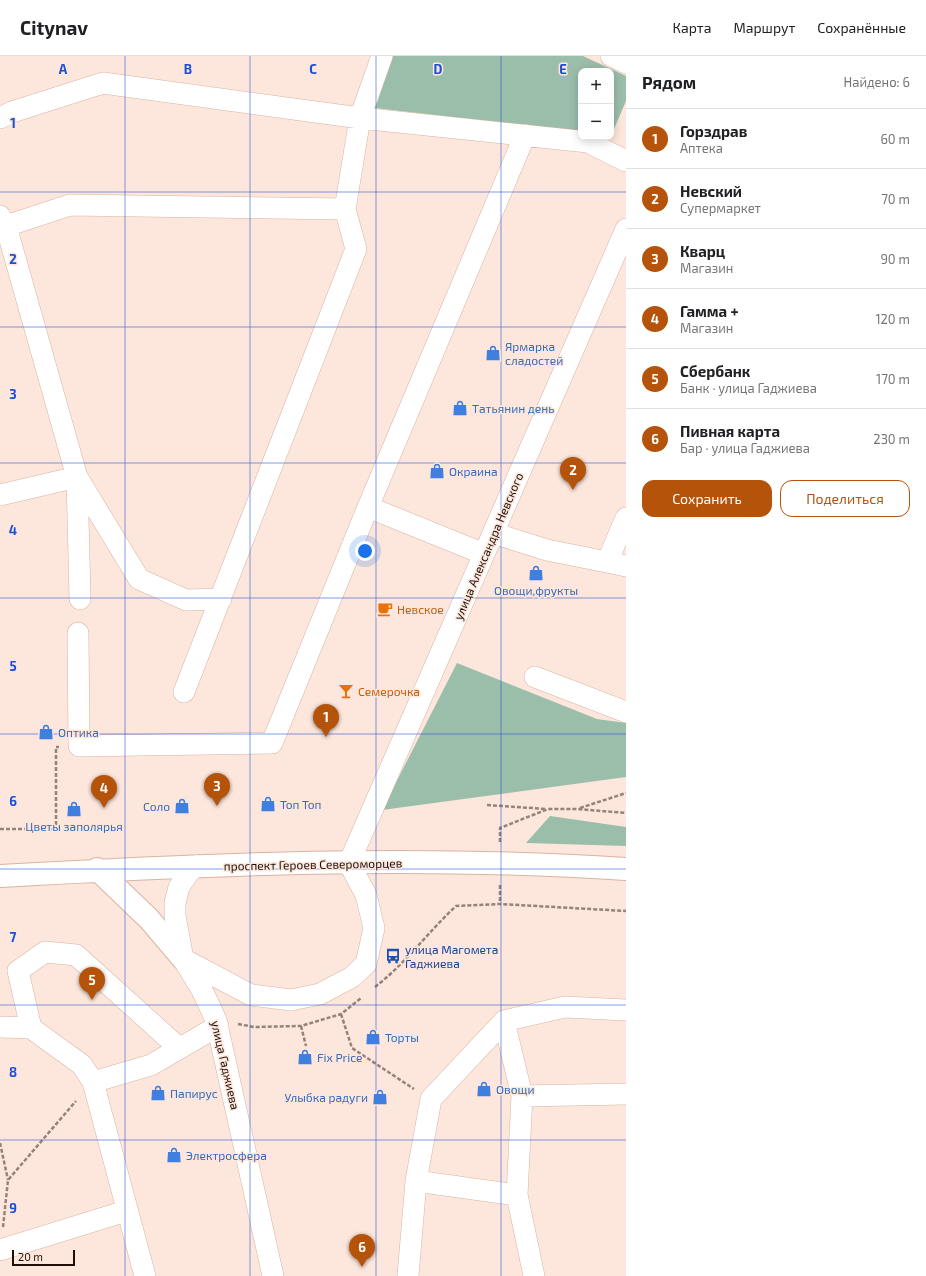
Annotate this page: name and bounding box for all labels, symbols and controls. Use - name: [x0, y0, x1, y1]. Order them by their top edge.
- text: Citynav: [20, 16, 88, 39]
- text: Карта: [673, 19, 711, 36]
- text: Маршрут: [733, 19, 795, 36]
- text: Сохранённые: [817, 19, 906, 36]
- text: A: [59, 61, 68, 77]
- text: B: [184, 61, 192, 77]
- text: C: [309, 61, 317, 77]
- text: D: [434, 61, 443, 77]
- text: E: [559, 61, 567, 77]
- map controls: [578, 68, 614, 140]
- button: +: [578, 68, 614, 104]
- text: Рядом: [642, 72, 696, 92]
- text: Найдено: 6: [844, 74, 910, 90]
- button: −: [578, 104, 614, 140]
- text: 1: [10, 115, 16, 131]
- text: Горздрав: [680, 122, 747, 140]
- text: 1: [652, 131, 658, 147]
- text: 60 m: [880, 131, 910, 147]
- text: Аптека: [680, 140, 723, 156]
- text: Невский: [680, 182, 742, 200]
- text: 2: [651, 191, 659, 207]
- text: 70 m: [881, 191, 910, 207]
- text: Супермаркет: [680, 200, 761, 216]
- text: Кварц: [680, 242, 725, 260]
- text: 2: [9, 251, 17, 267]
- text: 3: [651, 251, 659, 267]
- text: 90 m: [880, 251, 910, 267]
- text: Магазин: [680, 260, 733, 276]
- text: Гамма +: [680, 302, 738, 320]
- text: 4: [651, 311, 659, 327]
- text: 120 m: [875, 311, 910, 327]
- text: Магазин: [680, 320, 733, 336]
- place label: Ярмарка сладостей: [505, 339, 563, 367]
- shop icon: Ярмарка сладостей: [484, 344, 502, 362]
- text: Сбербанк: [680, 362, 750, 380]
- text: 5: [651, 371, 659, 387]
- text: 170 m: [876, 371, 910, 387]
- text: Банк · улица Гаджиева: [680, 380, 817, 396]
- text: 3: [9, 386, 17, 402]
- shop icon: Татьянин день: [451, 399, 469, 417]
- place label: Татьянин день: [472, 401, 555, 415]
- text: Пивная карта: [680, 422, 780, 440]
- text: 6: [651, 431, 659, 447]
- text: 230 m: [873, 431, 910, 447]
- text: Бар · улица Гаджиева: [680, 440, 810, 456]
- pin: 2: [560, 457, 586, 490]
- shop icon: Окраина: [428, 462, 446, 480]
- place label: Окраина: [449, 464, 498, 478]
- street label: улица Александра Невского: [451, 470, 526, 622]
- button: Сохранить: [642, 480, 772, 517]
- button: Поделиться: [780, 480, 910, 517]
- text: 4: [9, 522, 17, 538]
- your location: [355, 541, 375, 561]
- shop icon: Овощи,фрукты: [527, 564, 545, 582]
- place label: Овощи,фрукты: [494, 583, 578, 598]
- cafe icon: Невское: [376, 600, 394, 618]
- place label: Невское: [397, 602, 444, 616]
- text: 5: [9, 658, 17, 674]
- bar icon: Семерочка: [337, 682, 355, 700]
- place label: Семерочка: [358, 684, 420, 698]
- pin: 1: [313, 704, 339, 737]
- shop icon: Оптика: [37, 723, 55, 741]
- place label: Оптика: [58, 725, 99, 739]
- pin: 3: [204, 773, 230, 806]
- pin: 4: [91, 775, 117, 808]
- text: 6: [9, 793, 17, 809]
- shop icon: Топ Топ: [259, 795, 277, 813]
- shop icon: Соло: [173, 797, 191, 815]
- place label: Топ Топ: [280, 797, 321, 811]
- place label: Соло: [143, 799, 170, 813]
- shop icon: Цветы заполярья: [65, 800, 83, 818]
- place label: Цветы заполярья: [25, 819, 123, 833]
- street label: проспект Героев Североморцев: [224, 855, 402, 873]
- text: 7: [10, 929, 17, 945]
- place label: улица Магомета Гаджиева: [405, 942, 498, 970]
- bus stop icon: улица Магомета Гаджиева: [384, 947, 402, 965]
- pin: 5: [79, 967, 105, 1000]
- street label: улица Гаджиева: [208, 1019, 243, 1111]
- shop icon: Торты: [364, 1028, 382, 1046]
- place label: Торты: [385, 1030, 419, 1044]
- shop icon: Fix Price: [296, 1048, 314, 1066]
- place label: Fix Price: [317, 1050, 363, 1064]
- text: 8: [9, 1064, 17, 1080]
- shop icon: Овощи: [475, 1080, 493, 1098]
- place label: Овощи: [496, 1082, 535, 1096]
- shop icon: Папирус: [149, 1084, 167, 1102]
- place label: Папирус: [170, 1086, 218, 1101]
- shop icon: Улыбка радуги: [371, 1088, 389, 1106]
- place label: Улыбка радуги: [285, 1090, 368, 1105]
- shop icon: Электросфера: [165, 1146, 183, 1164]
- place label: Электросфера: [186, 1148, 267, 1162]
- text: 9: [9, 1200, 17, 1216]
- pin: 6: [349, 1234, 375, 1267]
- scale bar: [12, 1248, 75, 1267]
- text: 20 m: [18, 1250, 43, 1263]

